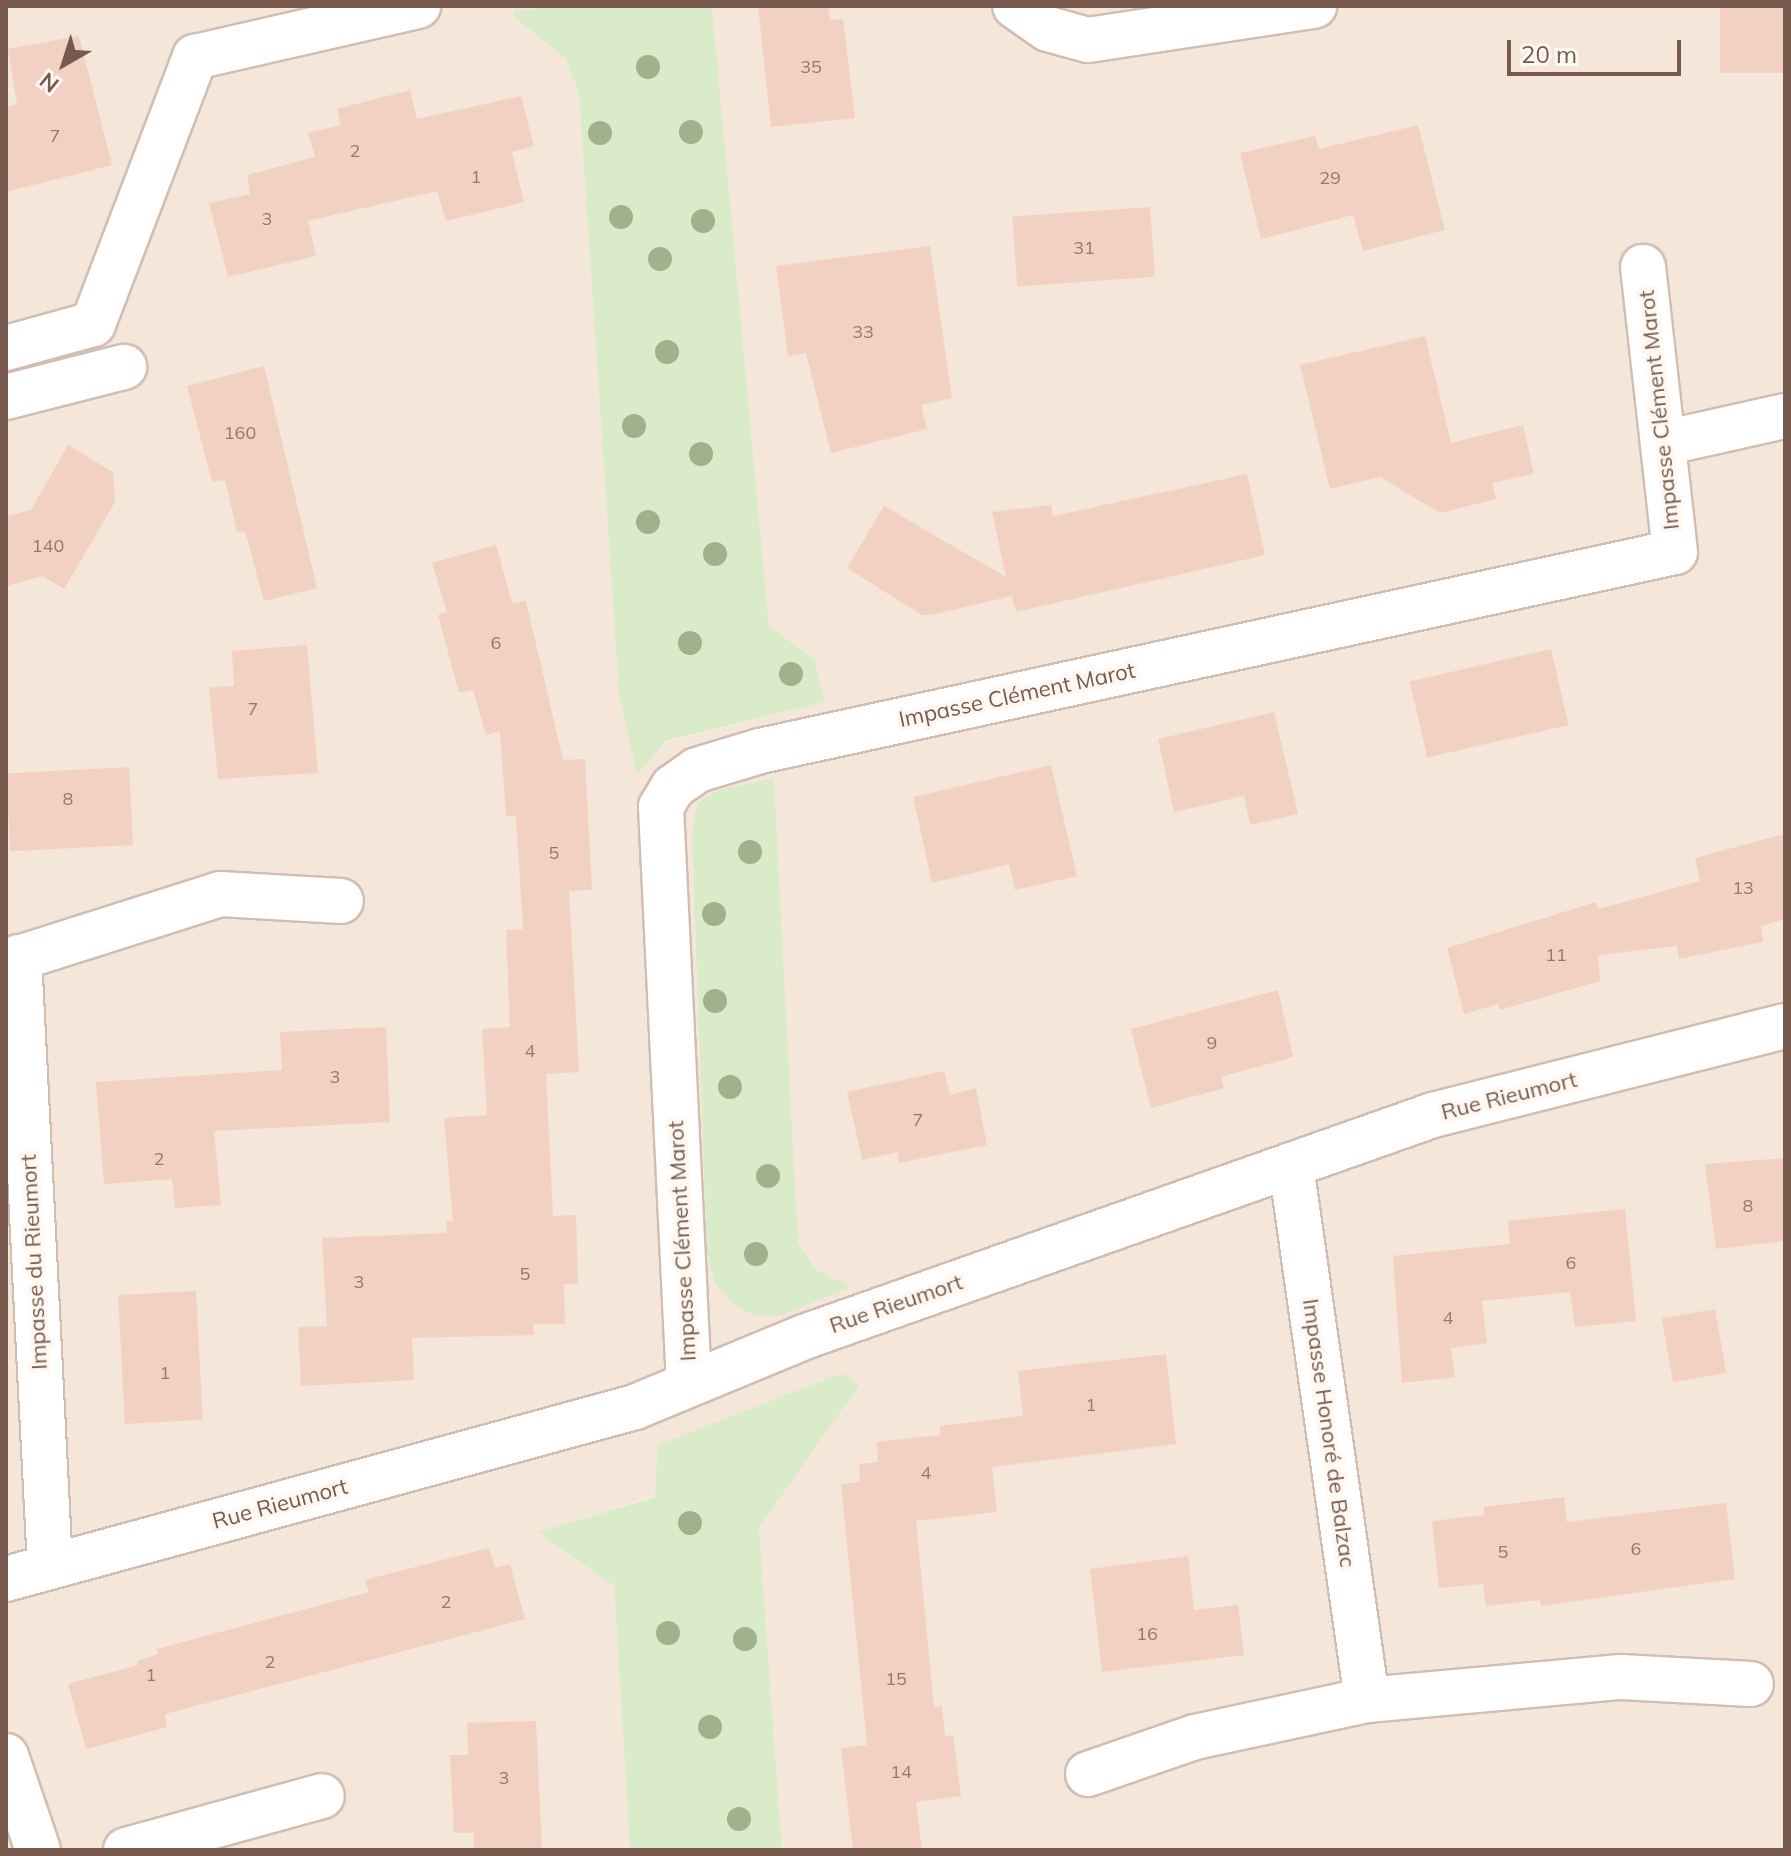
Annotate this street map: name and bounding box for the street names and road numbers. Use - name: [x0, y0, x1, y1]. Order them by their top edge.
- street label: Impasse Clément Marot: [1633, 289, 1685, 531]
- street label: Impasse Clément Marot: [896, 657, 1138, 733]
- street label: Rue Rieumort: [1438, 1066, 1580, 1126]
- street label: Impasse Clément Marot: [663, 1120, 701, 1362]
- street label: Impasse du Rieumort: [15, 1154, 53, 1370]
- street label: Rue Rieumort: [826, 1269, 966, 1339]
- street label: Impasse Honoré de Balzac: [1297, 1297, 1361, 1569]
- street label: Rue Rieumort: [210, 1473, 350, 1535]

